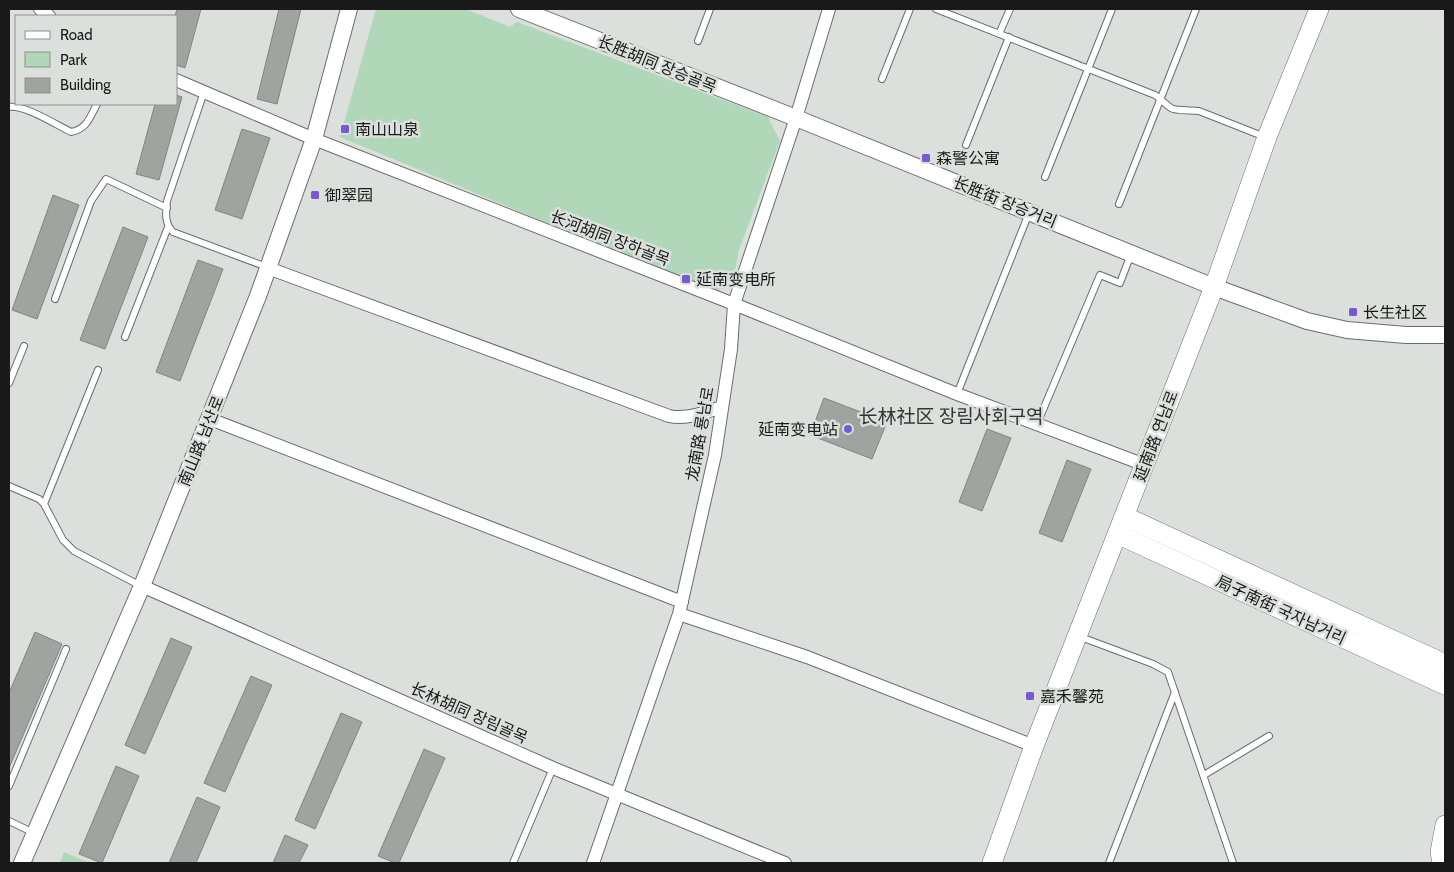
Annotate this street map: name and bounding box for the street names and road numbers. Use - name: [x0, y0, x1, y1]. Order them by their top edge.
- street label: 长胜胡同 장승골목: [595, 32, 719, 97]
- street label: 长胜街 장승거리: [950, 172, 1060, 232]
- street label: 长河胡同 장하골목: [548, 206, 673, 270]
- street label: 龙南路 룡남로: [682, 385, 718, 483]
- street label: 延南路 연남로: [1130, 388, 1182, 484]
- street label: 南山路 남산로: [174, 393, 228, 489]
- street label: 局子南街 국자남거리: [1213, 572, 1349, 648]
- street label: 长林胡同 장림골목: [407, 679, 531, 748]

